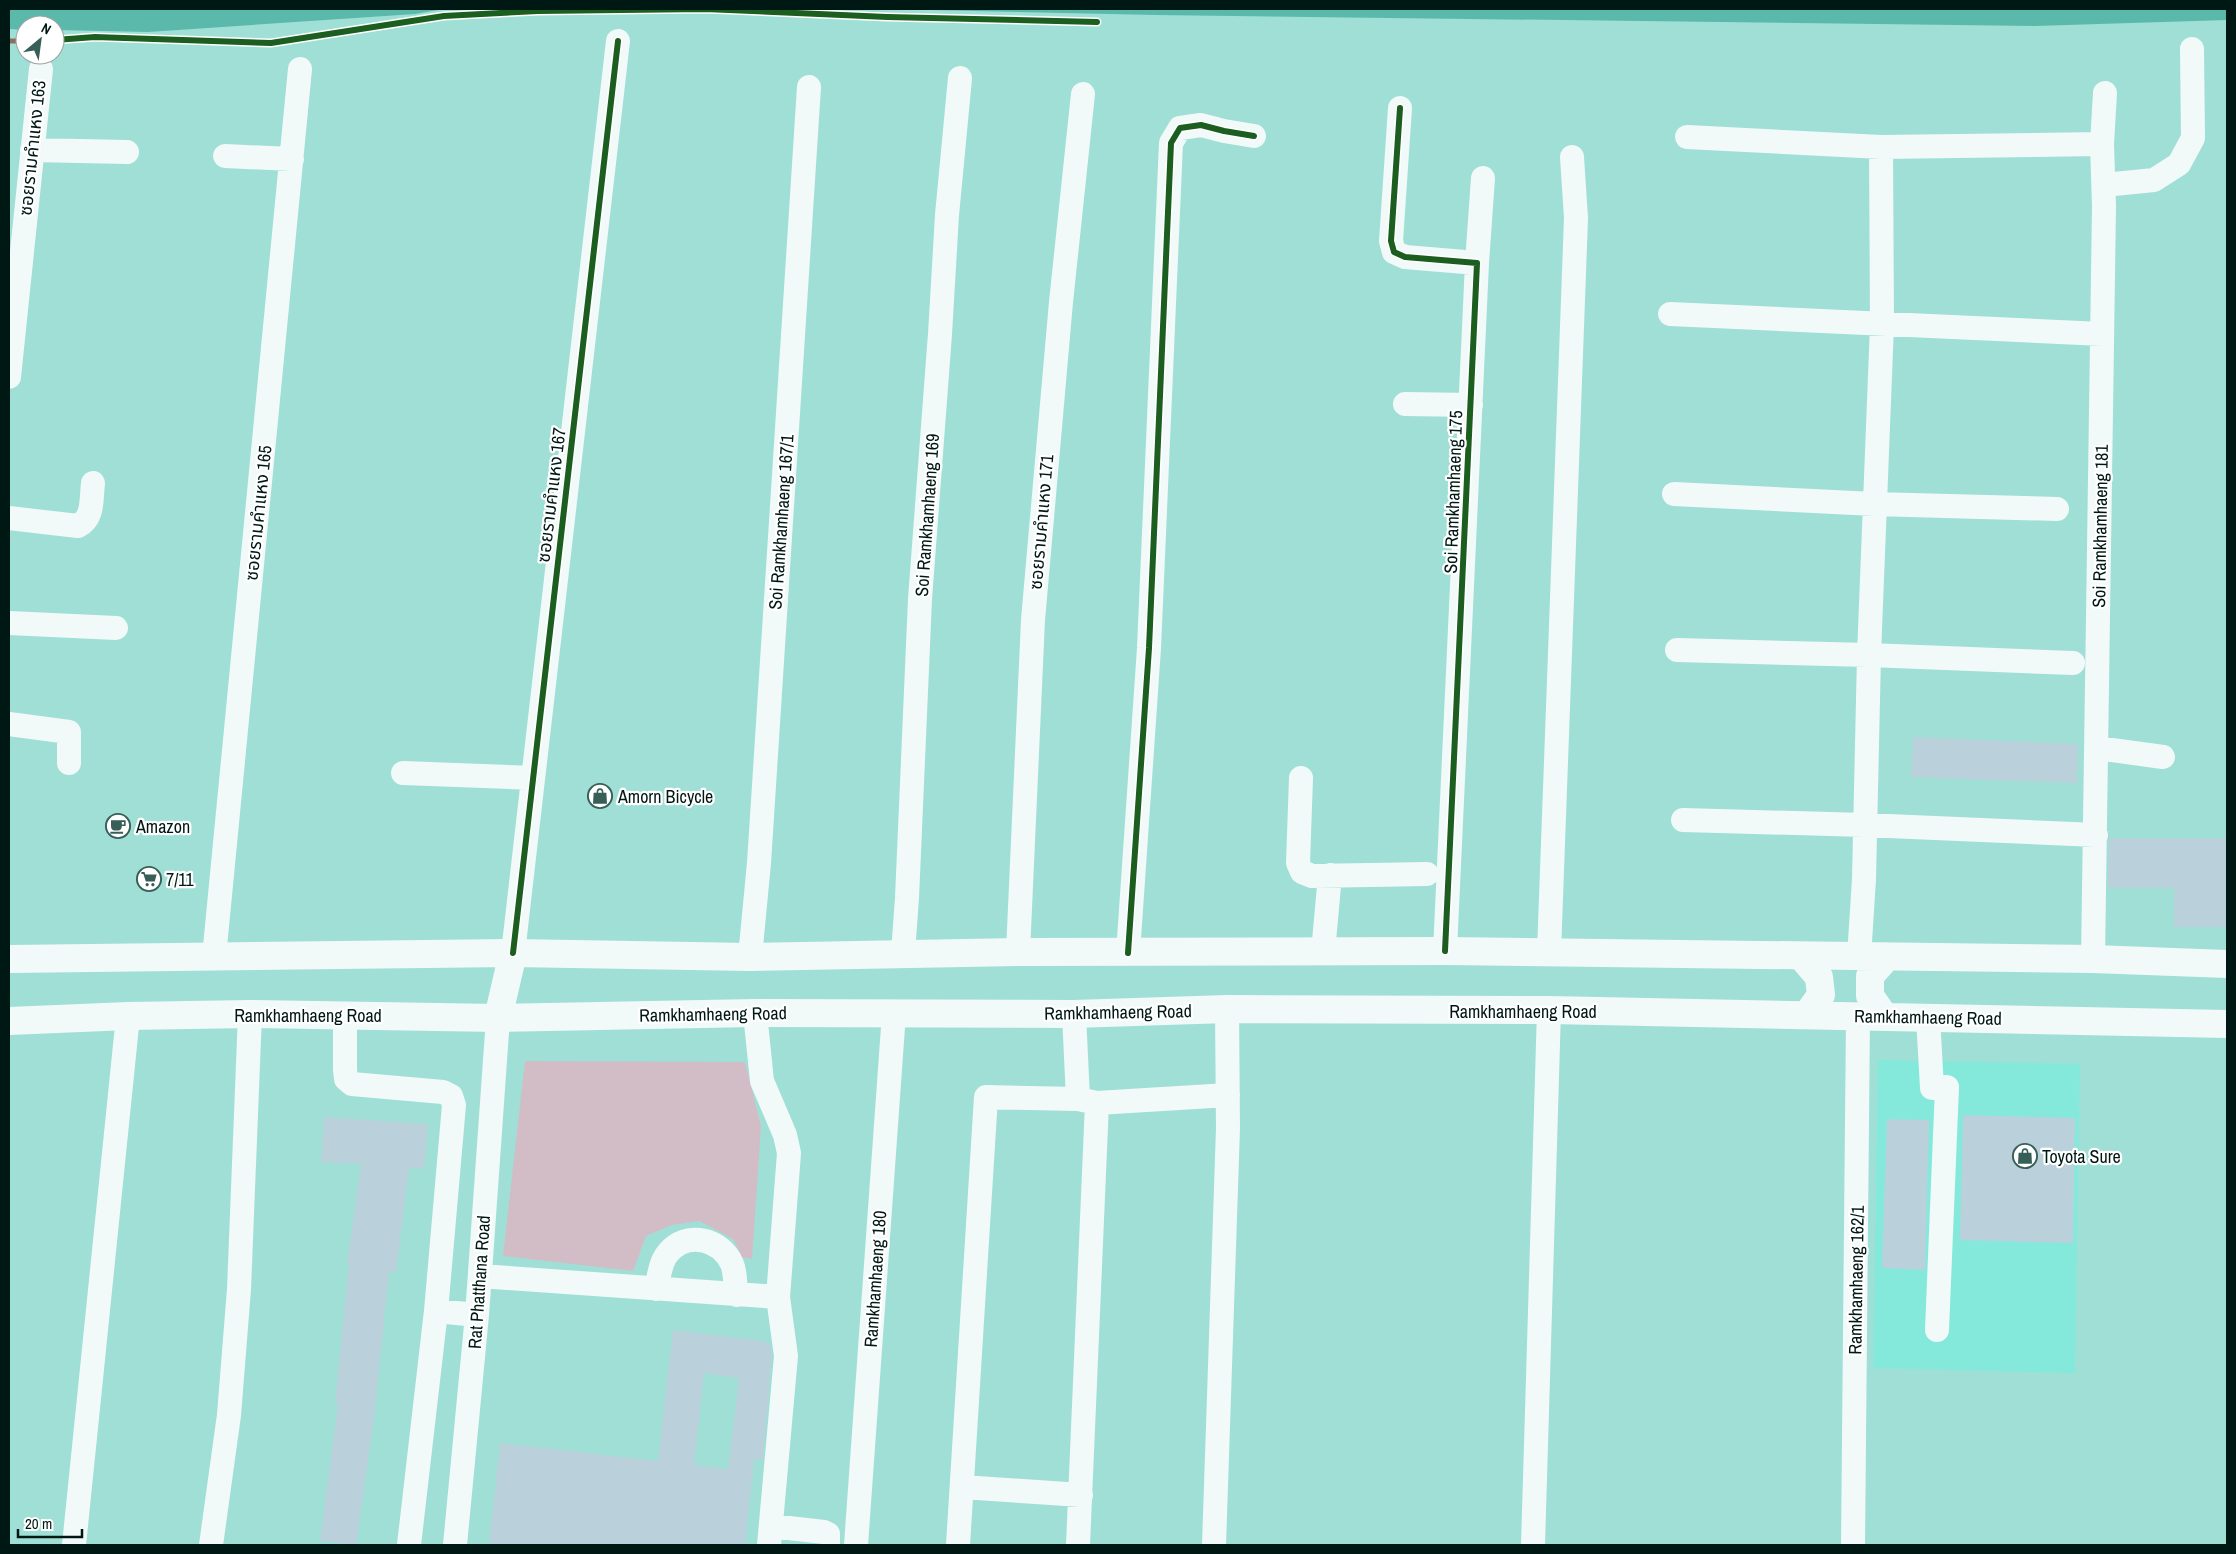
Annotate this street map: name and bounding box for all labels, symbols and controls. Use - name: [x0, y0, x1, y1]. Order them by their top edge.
- north arrow: [15, 15, 65, 65]
- text: N: [38, 19, 54, 39]
- street label: ซอยรามคำแหง 163: [12, 79, 52, 217]
- street label: Soi Ramkhamhaeng 175: [1438, 410, 1468, 574]
- street label: ซอยรามคำแหง 167: [530, 426, 572, 564]
- street label: Soi Ramkhamhaeng 167/1: [762, 433, 800, 610]
- street label: Soi Ramkhamhaeng 169: [909, 433, 945, 597]
- street label: Soi Ramkhamhaeng 181: [2086, 443, 2114, 608]
- street label: ซอยรามคำแหง 165: [238, 444, 278, 582]
- street label: ซอยรามคำแหง 171: [1023, 453, 1059, 591]
- shop icon: Amorn Bicycle: [587, 783, 613, 809]
- place label: Amorn Bicycle: [617, 784, 713, 809]
- cafe icon: Amazon: [105, 813, 131, 839]
- place label: Amazon: [135, 814, 190, 839]
- supermarket icon: 7/11: [136, 866, 162, 892]
- place label: 7/11: [166, 867, 194, 892]
- street label: Ramkhamhaeng Road: [1044, 998, 1192, 1026]
- street label: Ramkhamhaeng Road: [1449, 999, 1597, 1024]
- street label: Ramkhamhaeng Road: [639, 1000, 787, 1028]
- street label: Ramkhamhaeng Road: [234, 1003, 382, 1028]
- street label: Ramkhamhaeng Road: [1854, 1003, 2002, 1031]
- shop icon: Toyota Sure: [2012, 1143, 2038, 1169]
- place label: Toyota Sure: [2042, 1144, 2121, 1169]
- street label: Ramkhamhaeng 162/1: [1842, 1204, 1870, 1355]
- street label: Ramkhamhaeng 180: [858, 1210, 892, 1348]
- street label: Rat Phatthana Road: [462, 1214, 496, 1350]
- scale bar: [18, 1506, 81, 1538]
- text: 20 m: [25, 1513, 52, 1534]

